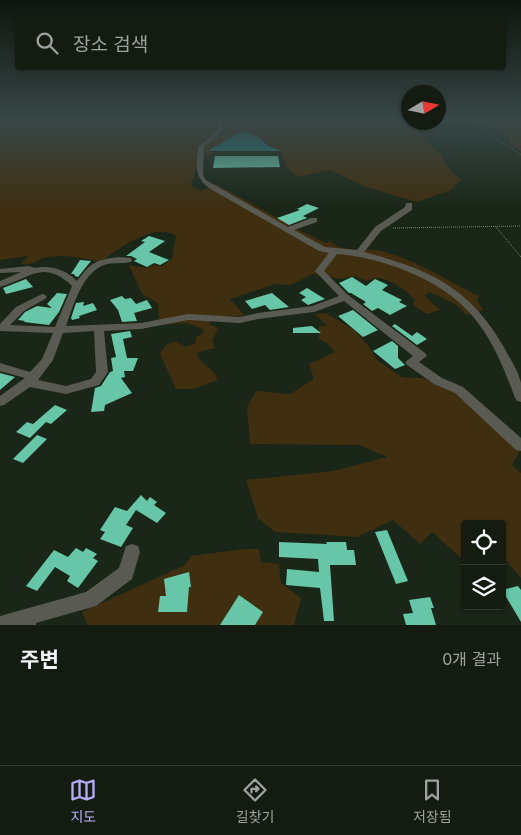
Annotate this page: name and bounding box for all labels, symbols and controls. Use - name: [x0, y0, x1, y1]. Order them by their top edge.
- search box: [15, 15, 506, 70]
- icon: search: [33, 29, 61, 57]
- text: 장소 검색: [73, 33, 148, 56]
- north arrow: [401, 85, 446, 130]
- map controls: [461, 520, 506, 610]
- button: locate: [461, 520, 506, 565]
- button: layers: [461, 565, 506, 610]
- text: 주변: [20, 647, 59, 672]
- text: 0개 결과: [442, 649, 501, 669]
- tab: 지도: [69, 776, 97, 826]
- tab: 길찾기: [236, 776, 274, 826]
- tab: 저장됨: [413, 776, 452, 826]

